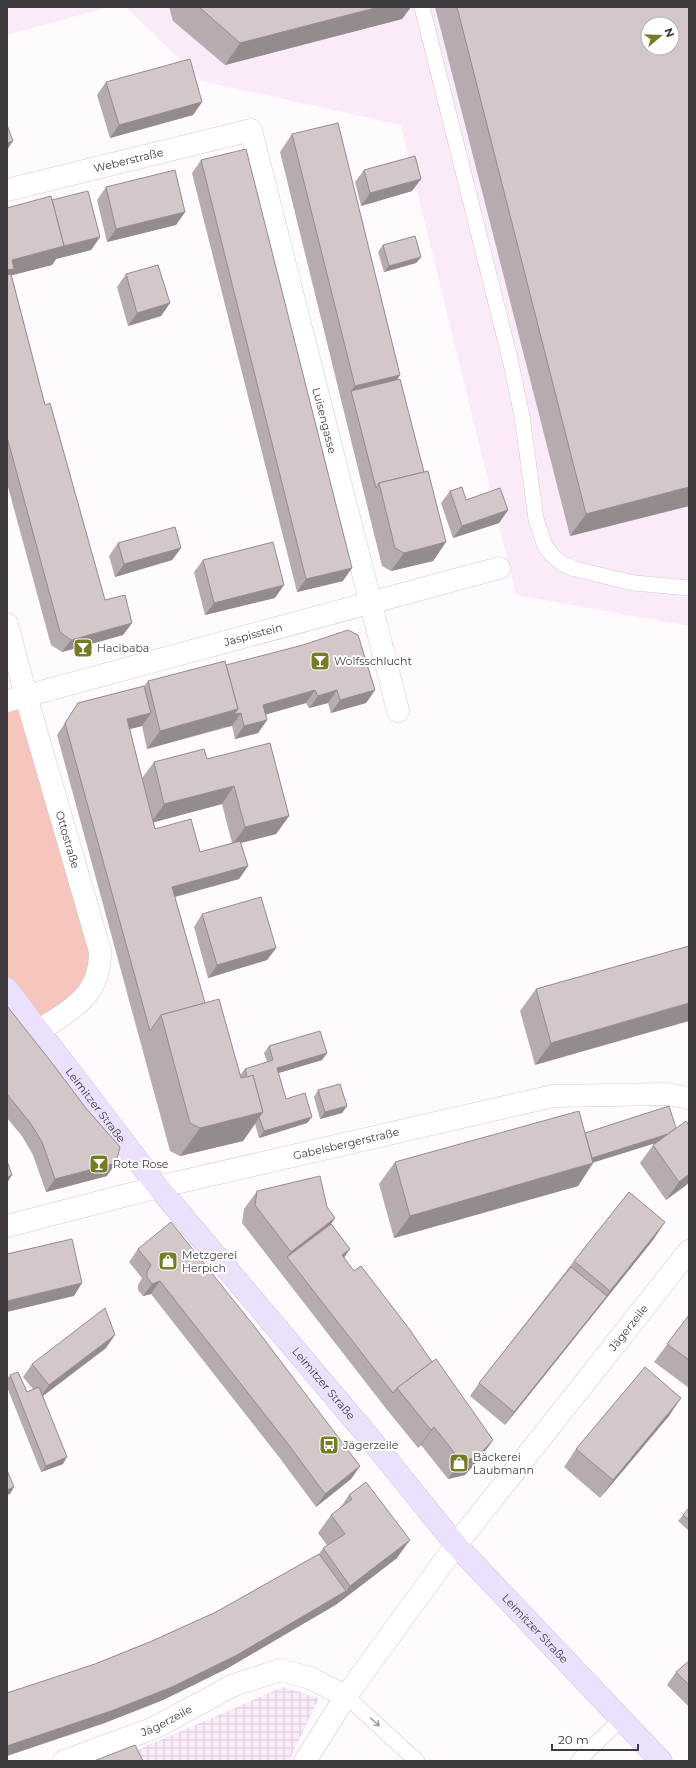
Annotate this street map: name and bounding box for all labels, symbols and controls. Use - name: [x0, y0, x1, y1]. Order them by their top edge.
- north arrow: [640, 16, 680, 56]
- text: N: [661, 26, 678, 39]
- street label: Weberstraße: [92, 145, 165, 175]
- street label: Luisengasse: [309, 386, 340, 455]
- street label: Jaspisstein: [221, 620, 284, 649]
- bar icon: Hacibaba: [72, 637, 94, 659]
- place label: Hacibaba: [97, 641, 149, 655]
- bar icon: Wolfsschlucht: [309, 650, 331, 672]
- place label: Wolfsschlucht: [334, 654, 412, 668]
- street label: Ottostraße: [53, 809, 83, 870]
- street label: Leimitzer Straße: [63, 1065, 129, 1145]
- street label: Gabelsbergerstraße: [292, 1125, 401, 1163]
- bar icon: Rote Rose: [88, 1153, 110, 1175]
- place label: Rote Rose: [113, 1157, 169, 1171]
- place label: Metzgerei Herpich: [182, 1248, 237, 1275]
- shop icon: Metzgerei Herpich: [157, 1250, 179, 1272]
- street label: Jägerzeile: [605, 1301, 651, 1354]
- street label: Leimitzer Straße: [289, 1344, 358, 1423]
- bus stop icon: Jägerzeile: [318, 1434, 340, 1456]
- place label: Jägerzeile: [342, 1438, 399, 1452]
- place label: Bäckerei Laubmann: [473, 1450, 534, 1477]
- shop icon: Bäckerei Laubmann: [448, 1452, 470, 1474]
- street label: Leimitzer Straße: [499, 1591, 572, 1666]
- street label: Jägerzeile: [138, 1702, 194, 1740]
- one-way arrow: [370, 1717, 380, 1727]
- scale bar: [552, 1726, 638, 1752]
- text: 20 m: [558, 1732, 589, 1747]

